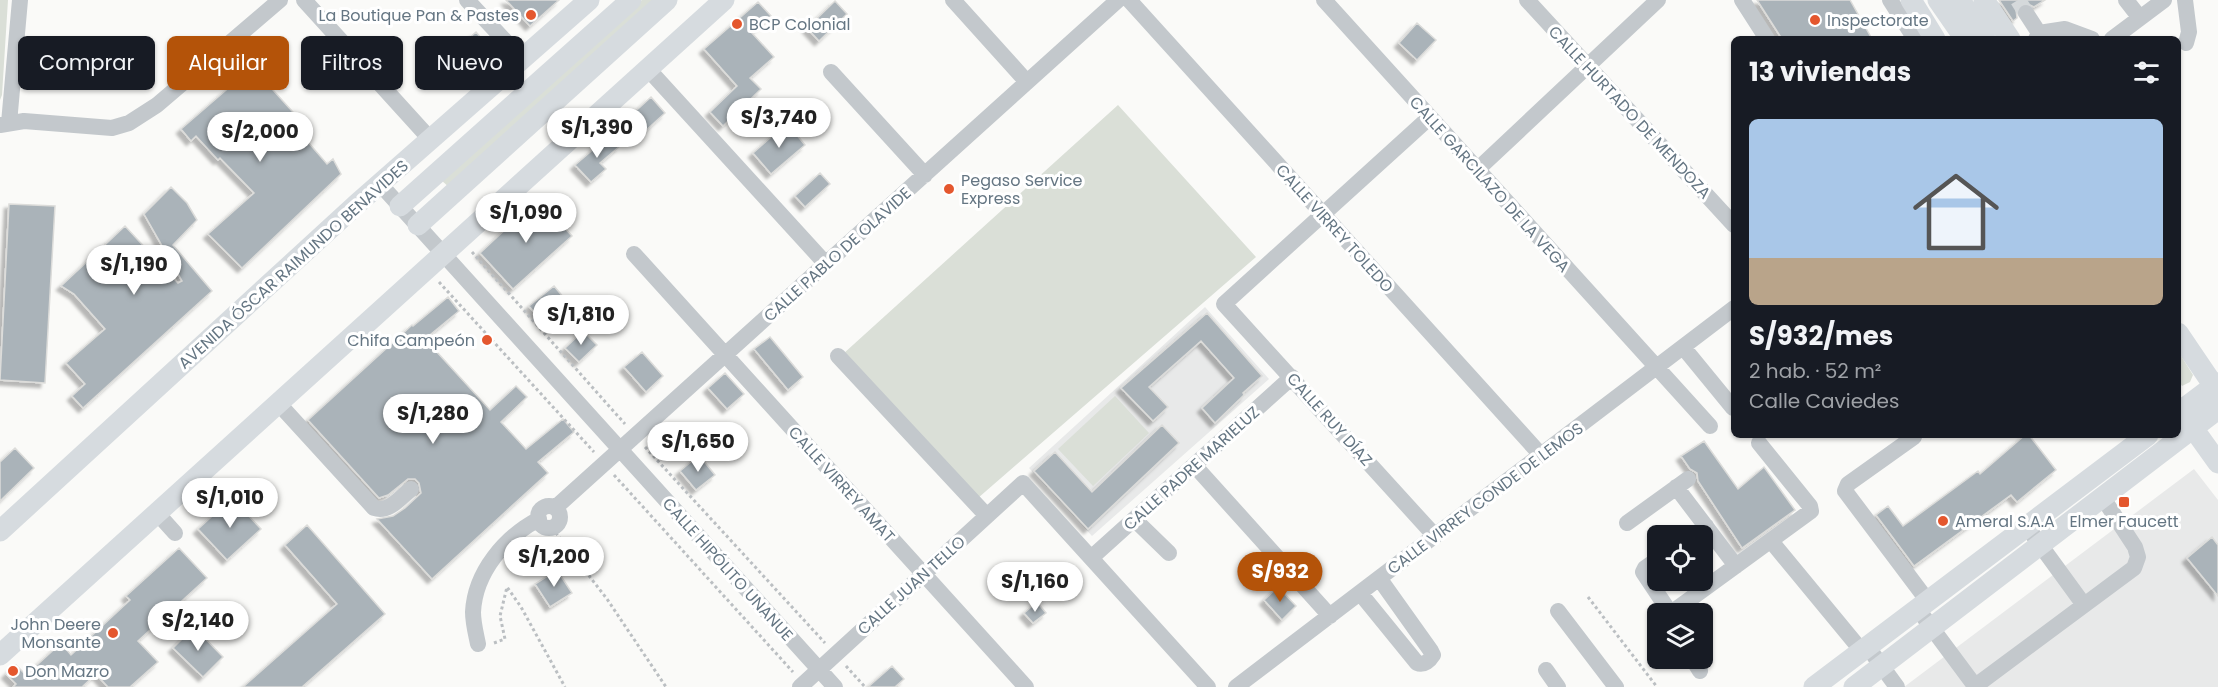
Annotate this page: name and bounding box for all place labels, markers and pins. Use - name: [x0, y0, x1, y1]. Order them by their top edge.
- place label: La Boutique Pan & Pastes: [318, 4, 519, 27]
- marker: La Boutique Pan & Pastes: [524, 8, 538, 22]
- place label: Inspectorate: [1827, 9, 1929, 32]
- place label: BCP Colonial: [749, 13, 850, 36]
- marker: Inspectorate: [1808, 13, 1822, 27]
- marker: BCP Colonial: [730, 17, 744, 31]
- pin: S/3,740: [724, 98, 834, 149]
- pin: S/1,390: [542, 108, 652, 159]
- pin: S/2,000: [205, 112, 315, 163]
- place label: Pegaso Service Express: [961, 169, 1083, 210]
- marker: Pegaso Service Express: [942, 182, 956, 196]
- pin: S/1,090: [471, 193, 581, 244]
- pin: S/1,190: [79, 245, 189, 296]
- pin: S/1,810: [526, 295, 636, 346]
- place label: Chifa Campeón: [347, 329, 475, 352]
- marker: Chifa Campeón: [480, 333, 494, 347]
- pin: S/1,280: [378, 394, 488, 445]
- pin: S/1,650: [643, 422, 753, 473]
- pin: S/1,010: [175, 478, 285, 529]
- marker: Elmer Faucett: [2117, 495, 2131, 509]
- place label: Ameral S.A.A: [1955, 510, 2055, 533]
- place label: Elmer Faucett: [2069, 510, 2179, 533]
- marker: Ameral S.A.A: [1936, 514, 1950, 528]
- pin: S/1,200: [499, 537, 609, 588]
- pin: S/932: [1238, 552, 1322, 603]
- pin: S/1,160: [980, 562, 1090, 613]
- pin: S/2,140: [143, 601, 253, 652]
- place label: John Deere Monsante: [10, 613, 101, 654]
- marker: John Deere Monsante: [106, 626, 120, 640]
- place label: Don Mazro: [25, 660, 109, 683]
- marker: Don Mazro: [6, 664, 20, 678]

